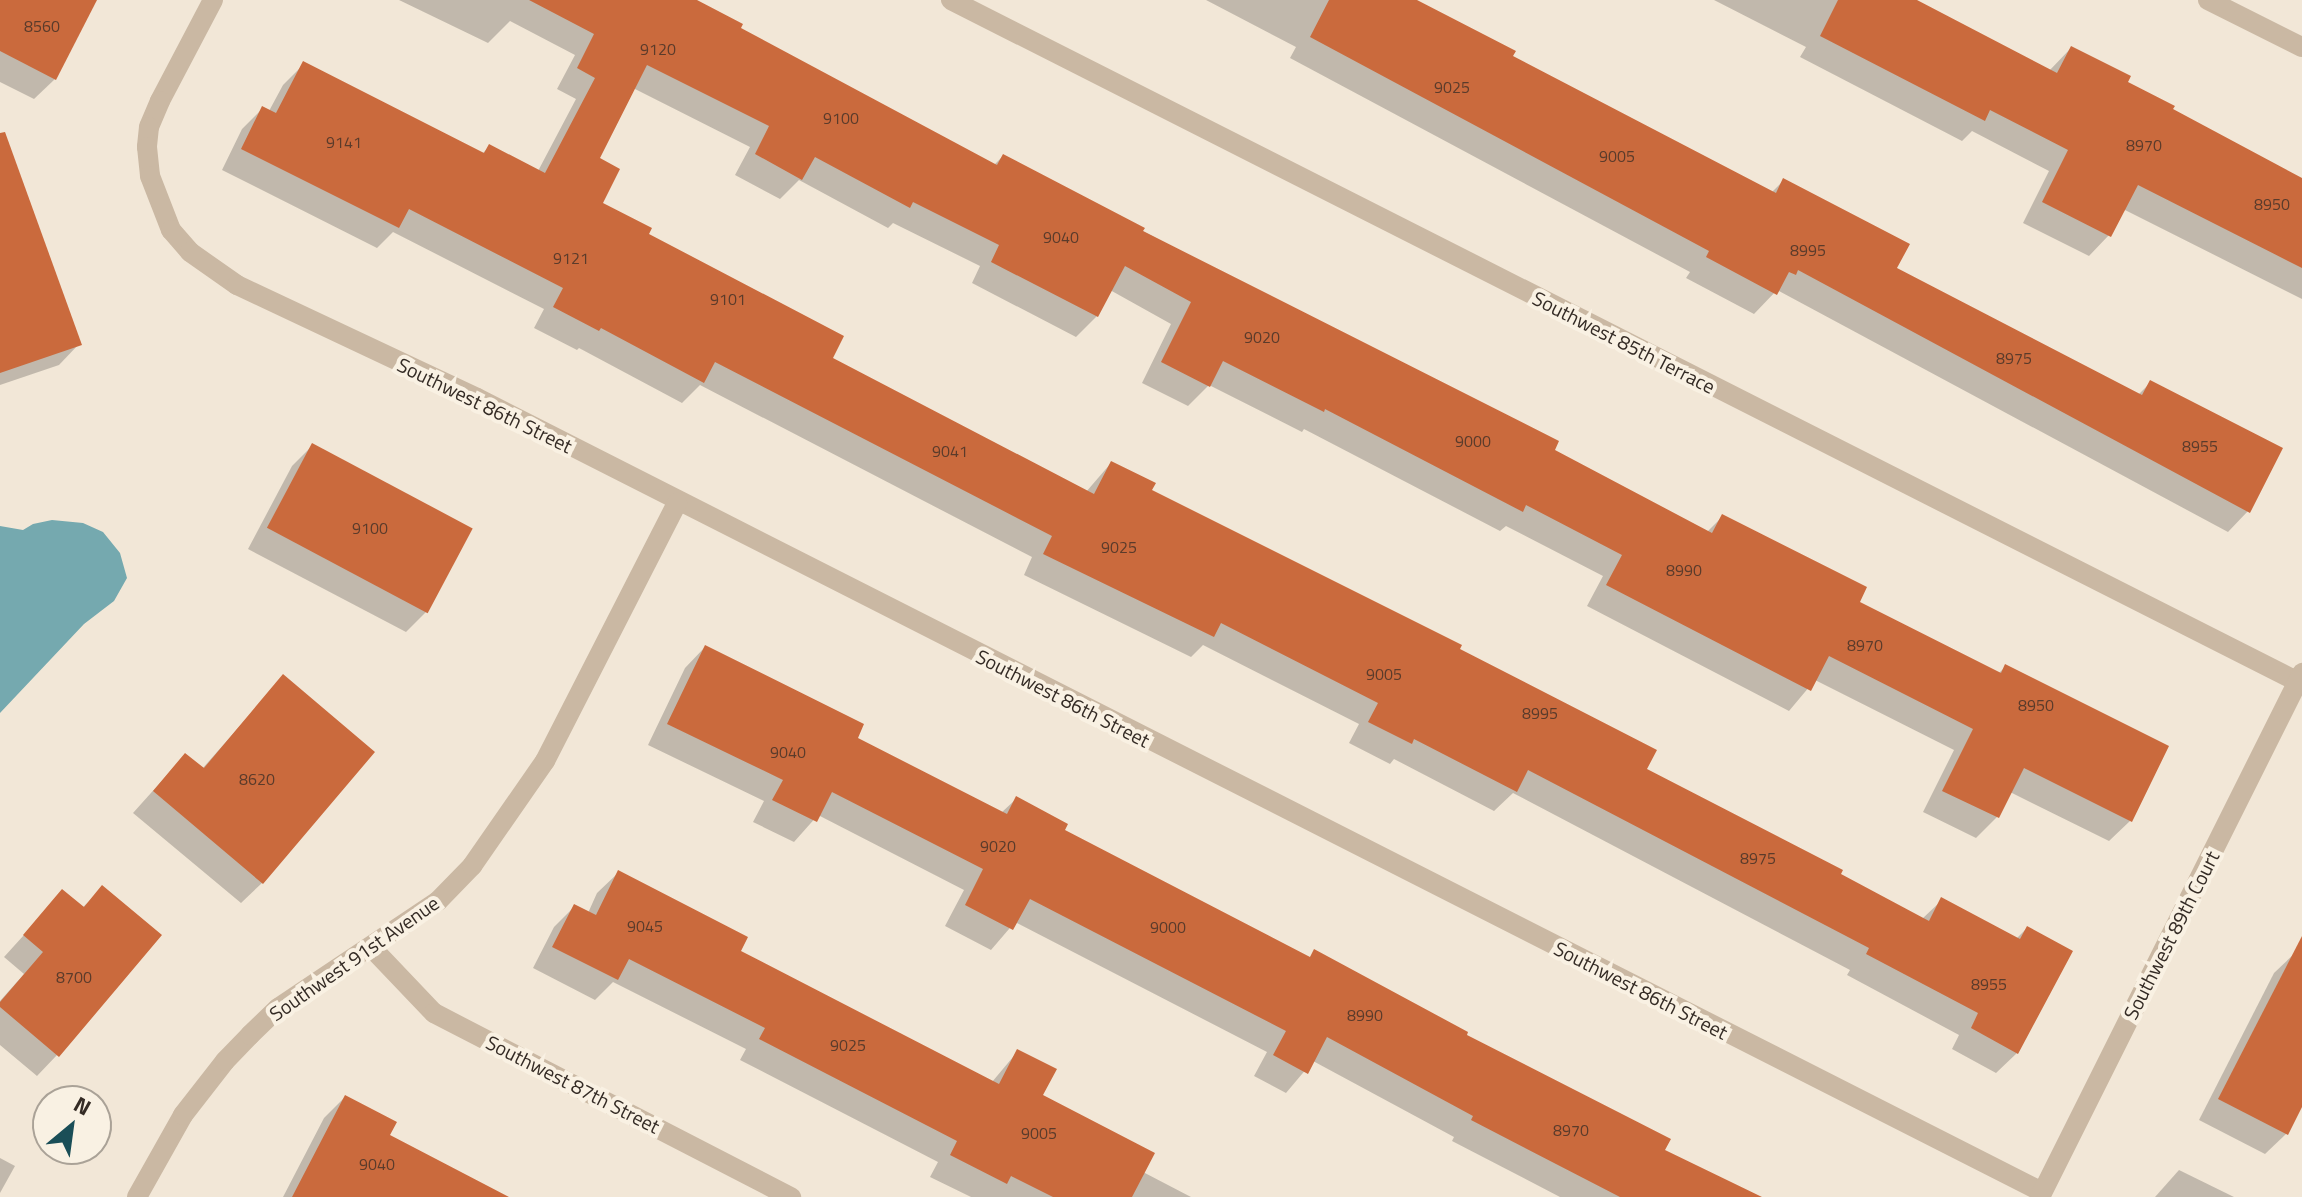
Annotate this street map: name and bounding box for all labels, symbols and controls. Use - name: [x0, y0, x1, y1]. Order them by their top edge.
- house number: 8560: [24, 16, 60, 36]
- house number: 9120: [640, 39, 676, 59]
- house number: 9025: [1434, 77, 1470, 97]
- house number: 9100: [823, 108, 859, 128]
- house number: 9141: [326, 132, 362, 152]
- house number: 8970: [2126, 135, 2162, 155]
- house number: 9005: [1599, 146, 1635, 166]
- house number: 8950: [2254, 194, 2290, 214]
- house number: 9040: [1043, 227, 1079, 247]
- house number: 8995: [1790, 240, 1826, 260]
- house number: 9121: [553, 248, 589, 268]
- street label: Southwest 85th Terrace: [1529, 286, 1719, 398]
- house number: 9101: [710, 289, 746, 309]
- house number: 9020: [1244, 327, 1280, 347]
- house number: 8975: [1996, 348, 2032, 368]
- street label: Southwest 86th Street: [394, 352, 576, 458]
- house number: 9000: [1455, 431, 1491, 451]
- house number: 8955: [2182, 436, 2218, 456]
- house number: 9041: [932, 441, 968, 461]
- house number: 9100: [352, 518, 388, 538]
- house number: 9025: [1101, 537, 1137, 557]
- house number: 8990: [1666, 560, 1702, 580]
- house number: 8970: [1847, 635, 1883, 655]
- street label: Southwest 86th Street: [972, 644, 1154, 752]
- house number: 9005: [1366, 664, 1402, 684]
- house number: 8950: [2018, 695, 2054, 715]
- house number: 8995: [1522, 703, 1558, 723]
- house number: 9040: [770, 742, 806, 762]
- house number: 8620: [239, 769, 275, 789]
- house number: 9020: [980, 836, 1016, 856]
- street label: Southwest 89th Court: [2118, 847, 2224, 1023]
- house number: 8975: [1740, 848, 1776, 868]
- street label: Southwest 91st Avenue: [265, 890, 443, 1026]
- house number: 9045: [627, 916, 663, 936]
- house number: 9000: [1150, 917, 1186, 937]
- street label: Southwest 86th Street: [1550, 936, 1732, 1044]
- house number: 8700: [56, 967, 92, 987]
- house number: 8955: [1971, 974, 2007, 994]
- house number: 8990: [1347, 1005, 1383, 1025]
- street label: Southwest 87th Street: [482, 1030, 664, 1138]
- house number: 9025: [830, 1035, 866, 1055]
- north arrow: [32, 1085, 112, 1165]
- text: N: [68, 1087, 98, 1124]
- house number: 8970: [1553, 1120, 1589, 1140]
- house number: 9005: [1021, 1123, 1057, 1143]
- house number: 9040: [359, 1154, 395, 1174]

